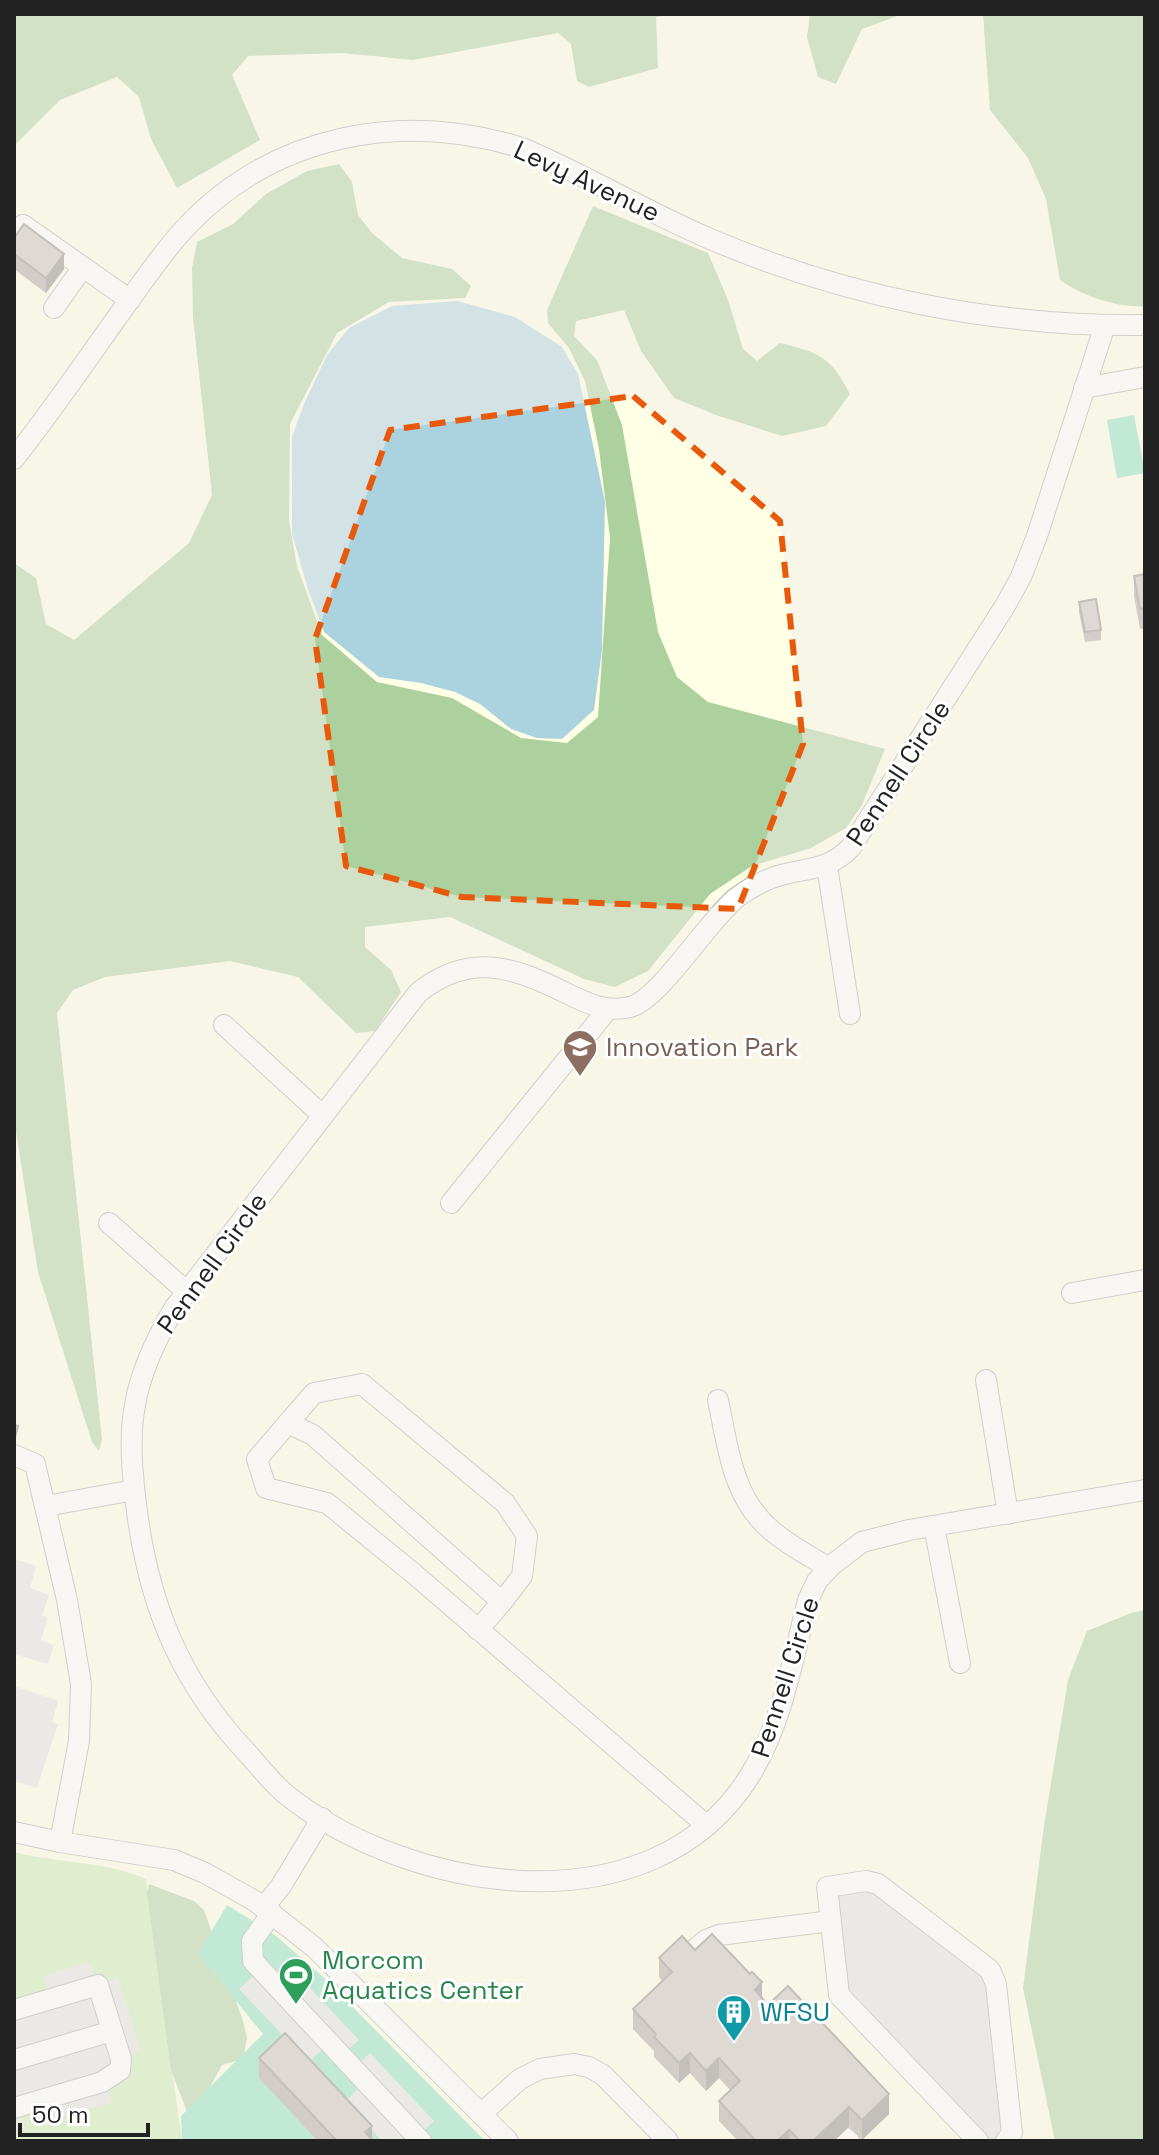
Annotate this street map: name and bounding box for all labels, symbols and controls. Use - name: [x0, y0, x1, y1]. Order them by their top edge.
- street label: Levy Avenue: [509, 132, 665, 230]
- street label: Pennell Circle: [838, 694, 958, 852]
- school or university icon: Innovation Park: [561, 1028, 599, 1078]
- place label: Innovation Park: [606, 1030, 799, 1064]
- street label: Pennell Circle: [149, 1185, 275, 1341]
- street label: Pennell Circle: [743, 1592, 827, 1762]
- place label: Morcom Aquatics Center: [322, 1943, 524, 2007]
- sports icon: Morcom Aquatics Center: [277, 1956, 315, 2006]
- building icon: WFSU: [715, 1993, 753, 2043]
- place label: WFSU: [760, 1995, 830, 2029]
- scale bar: [20, 2087, 148, 2137]
- text: 50 m: [32, 2099, 89, 2130]

